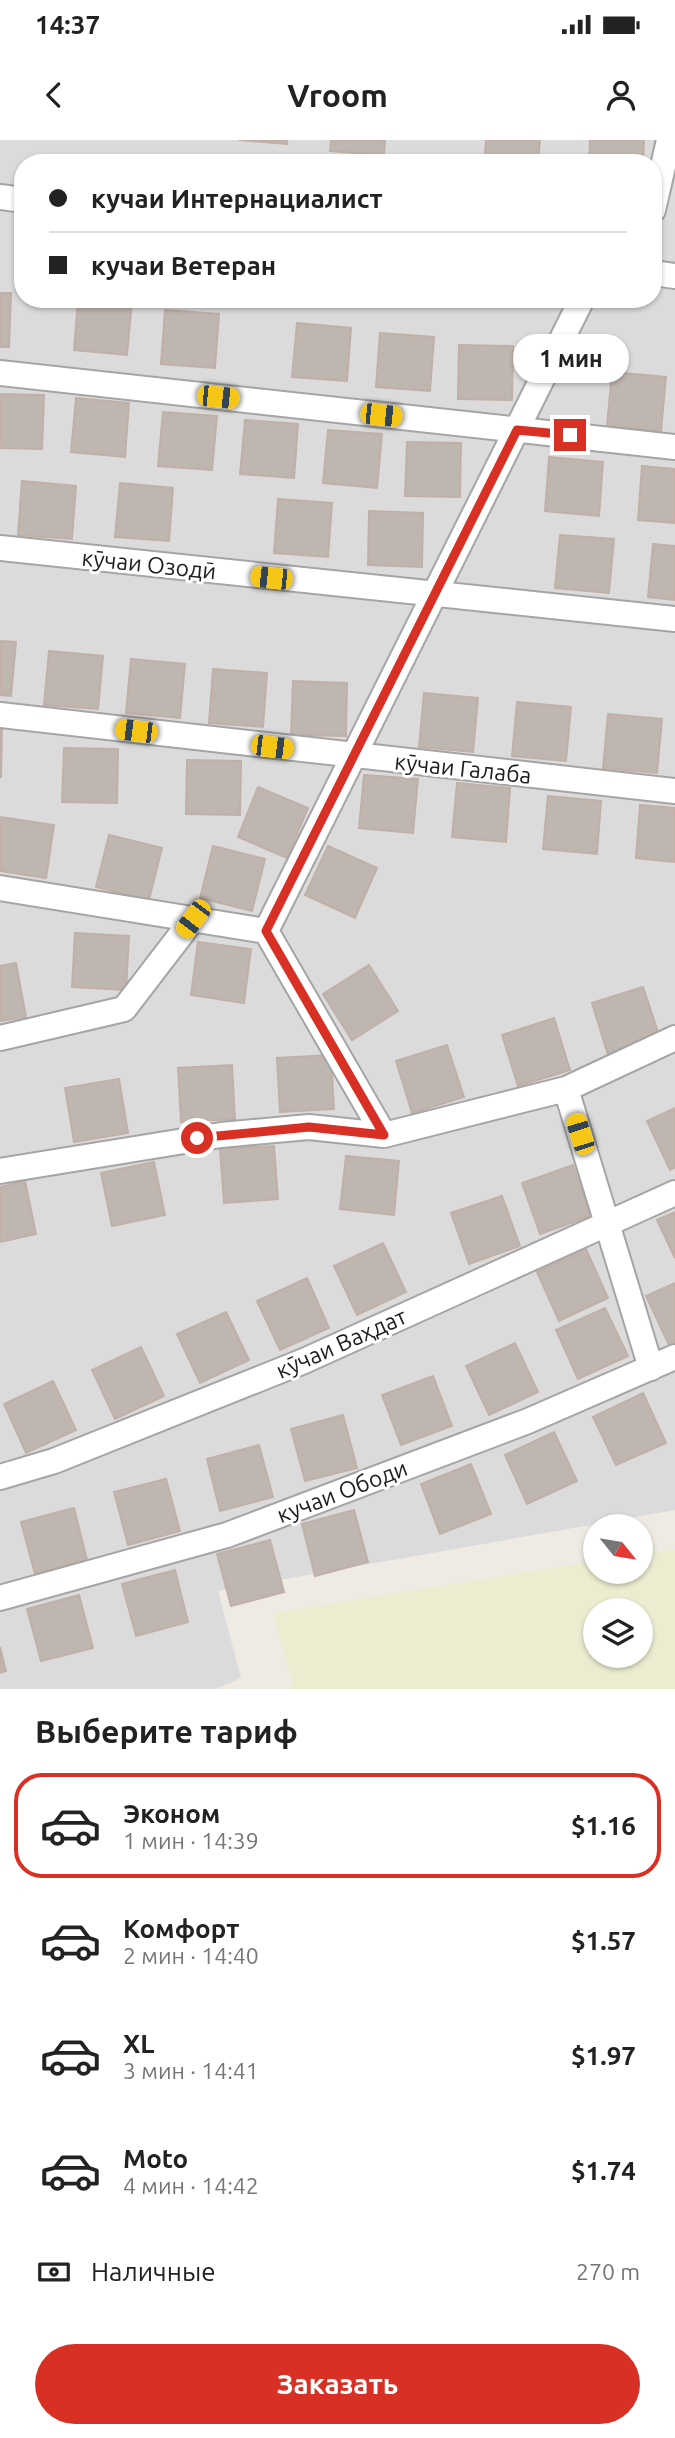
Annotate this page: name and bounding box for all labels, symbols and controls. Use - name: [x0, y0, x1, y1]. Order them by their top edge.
- text: 14:37: [35, 10, 100, 39]
- icon: back: [35, 76, 73, 114]
- icon: person: [602, 76, 640, 114]
- text: Vroom: [287, 77, 388, 113]
- text: кучаи Интернациалист: [91, 184, 383, 213]
- text: кучаи Ветеран: [91, 251, 276, 280]
- callout: 1 мин: [512, 334, 628, 383]
- text: 1 мин: [539, 346, 603, 371]
- car: [197, 384, 240, 410]
- car: [360, 402, 403, 428]
- route end: [554, 419, 586, 451]
- street label: кӯчаи Озодӣ: [80, 545, 218, 583]
- car: [250, 565, 293, 591]
- car: [114, 718, 159, 744]
- car: [250, 734, 295, 760]
- street label: кӯчаи Галаба: [393, 748, 533, 788]
- car: [172, 896, 215, 942]
- car: [564, 1111, 597, 1157]
- route start: [181, 1122, 213, 1154]
- street label: кӯчаи Ваҳдат: [272, 1303, 410, 1383]
- street label: кучаи Ободи: [273, 1455, 411, 1527]
- north arrow: [583, 1514, 653, 1584]
- map controls: [583, 1514, 653, 1668]
- button: layers: [583, 1598, 653, 1668]
- text: Выберите тариф: [35, 1713, 298, 1749]
- icon: car: [39, 1794, 102, 1857]
- text: Эконом: [123, 1799, 220, 1828]
- text: $1.16: [571, 1811, 636, 1840]
- text: 1 мин · 14:39: [123, 1828, 259, 1853]
- icon: car: [39, 1909, 102, 1972]
- text: Комфорт: [123, 1914, 239, 1943]
- text: $1.57: [571, 1926, 636, 1955]
- text: 2 мин · 14:40: [123, 1943, 259, 1968]
- icon: car: [39, 2024, 102, 2087]
- text: XL: [123, 2029, 154, 2058]
- text: $1.97: [571, 2041, 636, 2070]
- text: 3 мин · 14:41: [123, 2058, 259, 2083]
- icon: car: [39, 2139, 102, 2202]
- text: Moto: [123, 2144, 188, 2173]
- text: $1.74: [571, 2156, 636, 2185]
- text: 4 мин · 14:42: [123, 2173, 259, 2198]
- icon: cash: [35, 2253, 73, 2291]
- text: Наличные: [91, 2257, 216, 2286]
- text: 270 m: [576, 2259, 640, 2284]
- button: Заказать: [35, 2344, 640, 2424]

